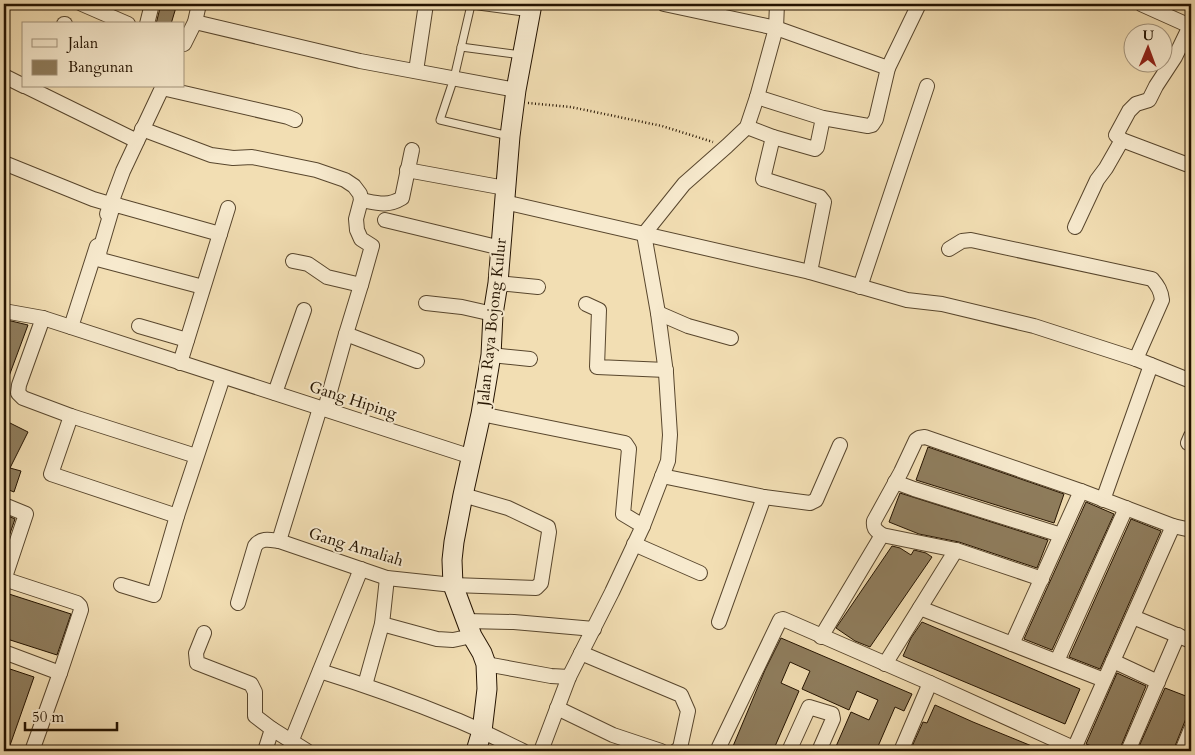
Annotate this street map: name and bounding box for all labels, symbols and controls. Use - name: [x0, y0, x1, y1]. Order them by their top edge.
- legend: [22, 22, 185, 88]
- north arrow: [1122, 22, 1172, 72]
- text: U: [1142, 26, 1155, 45]
- text: Jalan: [66, 33, 99, 53]
- text: Bangunan: [68, 57, 134, 77]
- street label: Jalan Raya Bojong Kulur: [472, 237, 512, 409]
- street label: Gang Hiping: [306, 375, 400, 425]
- street label: Gang Amaliah: [306, 522, 406, 572]
- scale bar: [25, 700, 118, 732]
- text: 50 m: [32, 707, 64, 727]

